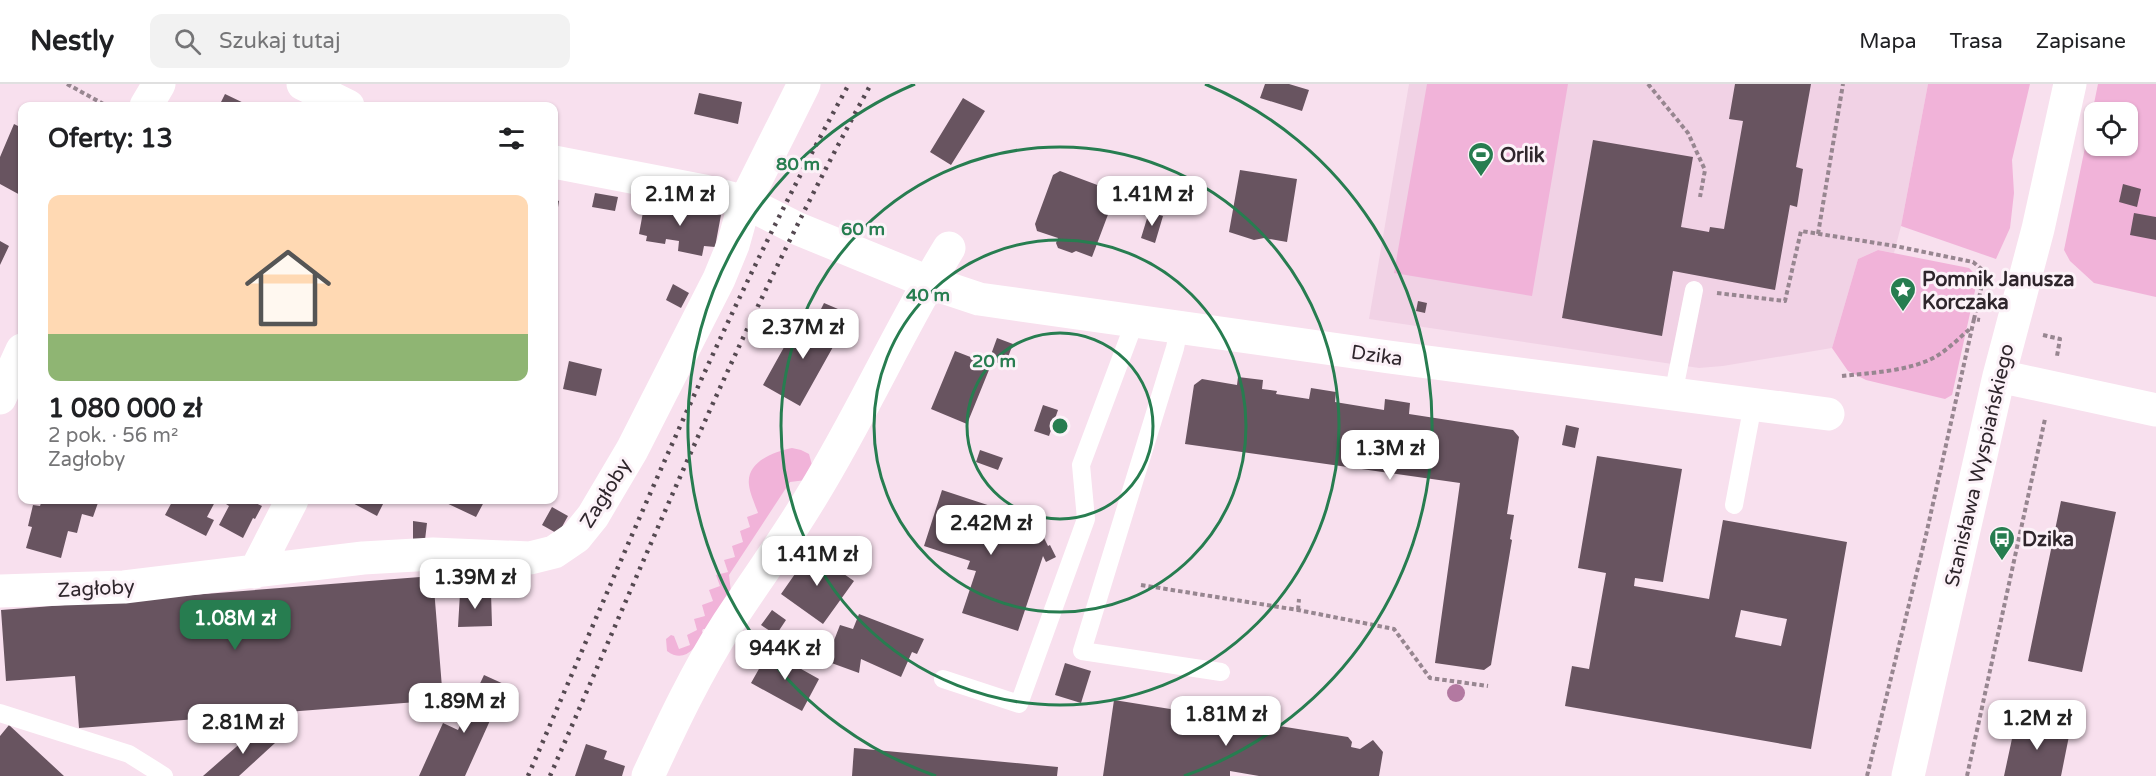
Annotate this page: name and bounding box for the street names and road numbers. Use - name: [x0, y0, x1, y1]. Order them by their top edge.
- street label: Dzika: [1349, 340, 1404, 371]
- street label: Stanisława Wyspiańskiego: [1940, 341, 2020, 589]
- street label: Zagłoby: [575, 454, 637, 533]
- street label: Zagłoby: [57, 575, 135, 603]

